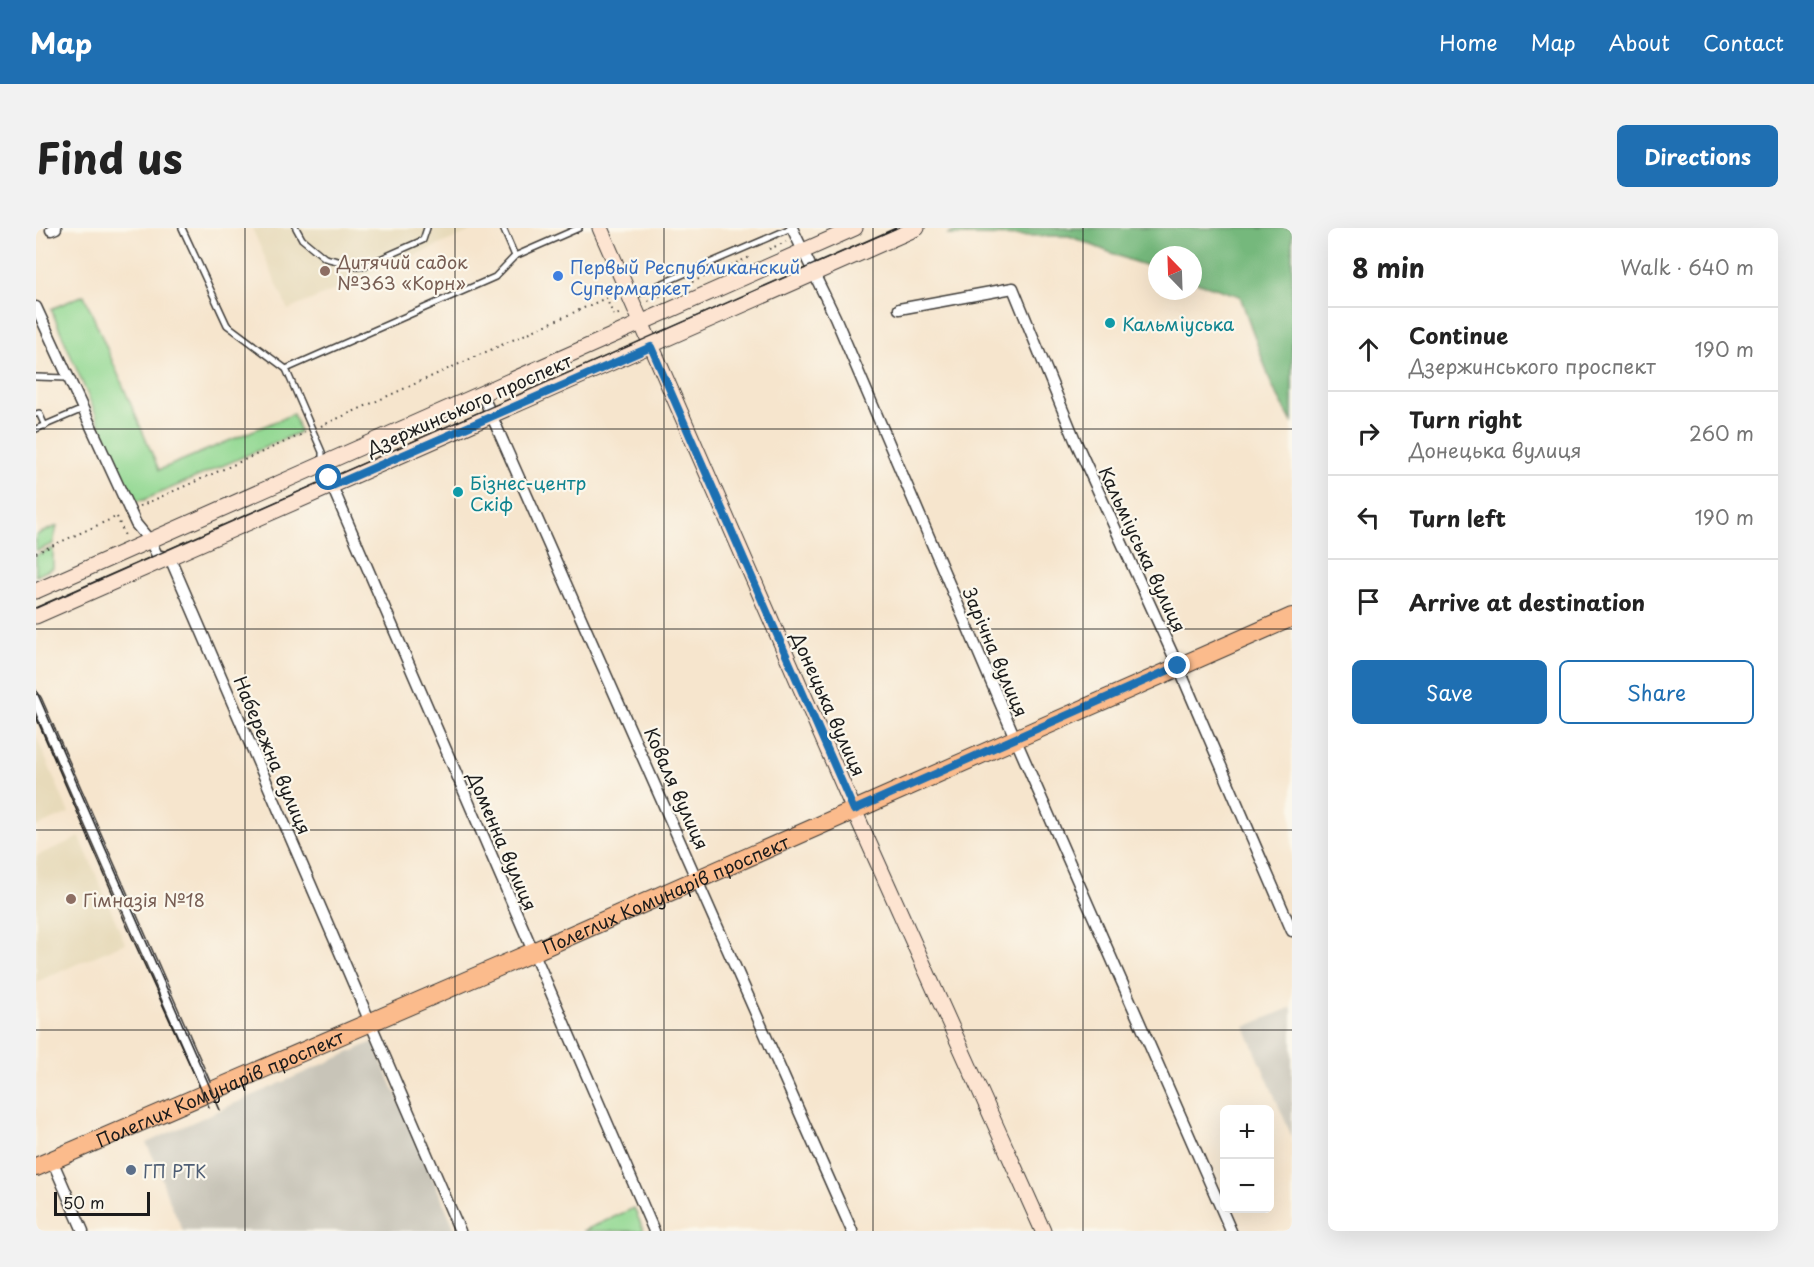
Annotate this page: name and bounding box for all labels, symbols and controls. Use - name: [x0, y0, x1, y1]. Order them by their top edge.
- text: Map: [30, 21, 92, 64]
- text: Home: [1439, 26, 1498, 58]
- text: Map: [1531, 26, 1576, 58]
- text: About: [1609, 26, 1670, 58]
- text: Contact: [1703, 26, 1784, 58]
- text: Find us: [36, 125, 183, 188]
- button: Directions: [1617, 125, 1778, 187]
- north arrow: [1148, 246, 1202, 300]
- place label: Дитячий садок №363 «Корн»: [336, 248, 468, 296]
- text: 8 min: [1352, 248, 1425, 287]
- text: Walk · 640 m: [1620, 252, 1754, 282]
- place label: Первый Республиканский Супермаркет: [570, 253, 800, 301]
- marker: Дитячий садок №363 «Корн»: [318, 264, 332, 278]
- marker: Первый Республиканский Супермаркет: [551, 269, 565, 283]
- place label: Кальміуська: [1122, 310, 1235, 337]
- marker: Кальміуська: [1103, 316, 1117, 330]
- text: Continue: [1409, 318, 1508, 351]
- icon: ahead: [1352, 333, 1385, 366]
- text: 190 m: [1695, 334, 1754, 364]
- street label: Дзержинського проспект: [361, 346, 576, 462]
- text: Дзержинського проспект: [1409, 351, 1656, 381]
- text: Turn right: [1409, 402, 1522, 435]
- icon: right: [1352, 417, 1385, 450]
- text: 260 m: [1689, 418, 1754, 448]
- text: Донецька вулиця: [1409, 435, 1582, 465]
- street label: Кальміуська вулиця: [1093, 462, 1193, 636]
- route start: [315, 464, 341, 490]
- place label: Бізнес-центр Скіф: [470, 469, 586, 517]
- marker: Бізнес-центр Скіф: [451, 485, 465, 499]
- icon: left: [1352, 501, 1385, 534]
- text: Turn left: [1409, 501, 1506, 534]
- text: 190 m: [1695, 502, 1754, 532]
- street label: Зарічна вулиця: [957, 583, 1035, 721]
- icon: arrive: [1352, 585, 1385, 618]
- text: Arrive at destination: [1409, 585, 1645, 618]
- street label: Донецька вулиця: [785, 627, 873, 780]
- route end: [1164, 652, 1190, 678]
- button: Save: [1352, 660, 1547, 724]
- button: Share: [1559, 660, 1754, 724]
- street label: Набережна вулиця: [227, 672, 319, 838]
- street label: Коваля вулиця: [638, 722, 716, 854]
- street label: Доменна вулиця: [461, 767, 544, 915]
- street label: Полеглих Комунарів проспект: [537, 827, 793, 960]
- place label: Гімназія №18: [83, 886, 205, 913]
- marker: Гімназія №18: [64, 892, 78, 906]
- street label: Полеглих Комунарів проспект: [91, 1022, 348, 1153]
- map controls: [1220, 1105, 1274, 1213]
- button: +: [1220, 1105, 1274, 1159]
- place label: ГП РТК: [143, 1157, 206, 1184]
- button: −: [1220, 1159, 1274, 1213]
- marker: ГП РТК: [124, 1163, 138, 1177]
- scale bar: [54, 1189, 150, 1216]
- text: 50 m: [63, 1190, 104, 1214]

